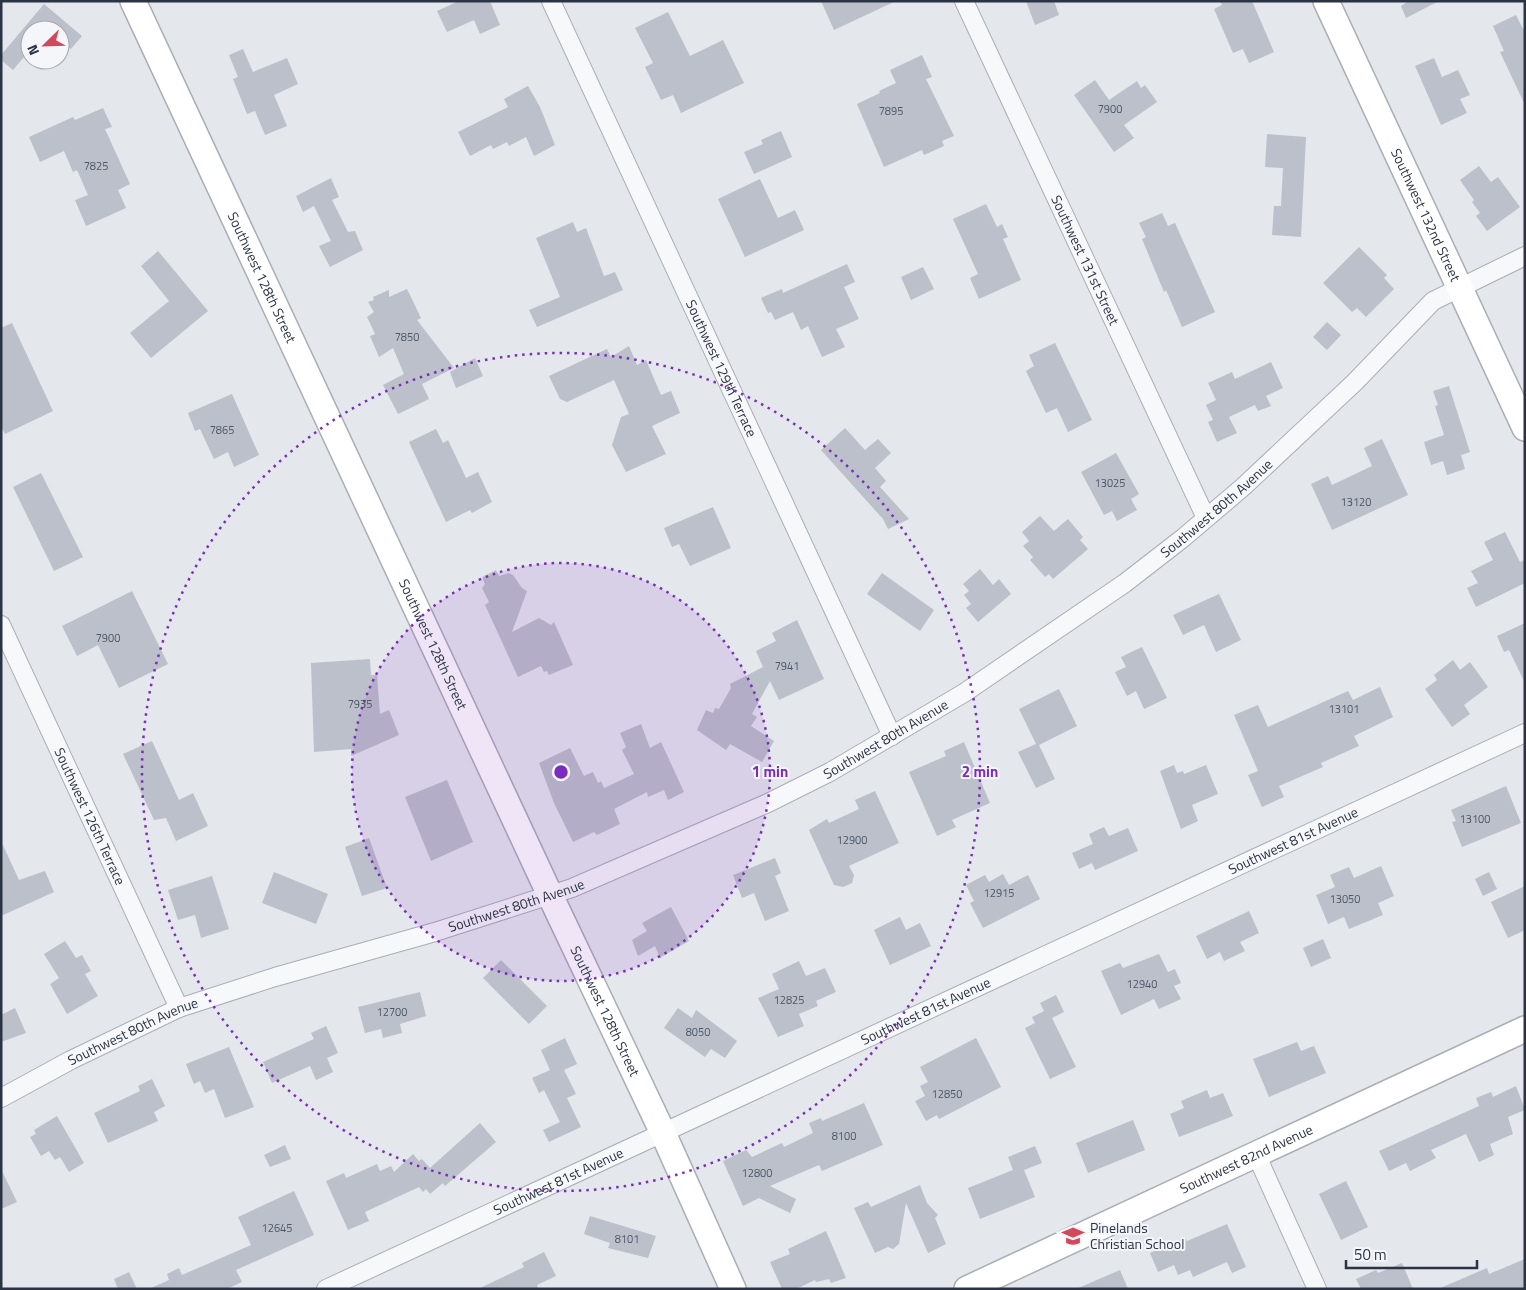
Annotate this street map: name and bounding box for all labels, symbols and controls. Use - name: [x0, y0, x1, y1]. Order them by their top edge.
- north arrow: [20, 20, 70, 70]
- text: N: [21, 42, 44, 59]
- house number: 7900: [1098, 101, 1122, 117]
- house number: 7895: [879, 103, 903, 119]
- street label: Southwest 132nd Street: [1386, 145, 1466, 285]
- house number: 7825: [84, 158, 108, 174]
- street label: Southwest 131st Street: [1046, 191, 1125, 328]
- street label: Southwest 128th Street: [223, 208, 302, 346]
- street label: Southwest 129th Terrace: [681, 296, 763, 440]
- house number: 7850: [395, 329, 419, 345]
- house number: 7865: [210, 422, 234, 438]
- street label: Southwest 80th Avenue: [1155, 454, 1277, 562]
- house number: 13025: [1095, 475, 1125, 491]
- house number: 13120: [1341, 494, 1371, 510]
- street label: Southwest 128th Street: [394, 575, 473, 713]
- house number: 7900: [96, 630, 120, 646]
- house number: 7941: [775, 658, 799, 674]
- street label: Southwest 80th Avenue: [819, 694, 952, 784]
- house number: 7935: [348, 696, 372, 712]
- house number: 13101: [1329, 701, 1359, 717]
- street label: Southwest 126th Terrace: [49, 744, 131, 888]
- text: 1 min: [752, 760, 788, 783]
- text: 2 min: [962, 760, 998, 783]
- centre of rings: [552, 763, 570, 781]
- street label: Southwest 81st Avenue: [1224, 801, 1361, 879]
- house number: 13100: [1460, 811, 1490, 827]
- house number: 12900: [837, 832, 867, 848]
- street label: Southwest 80th Avenue: [445, 873, 587, 937]
- house number: 12915: [984, 885, 1014, 901]
- house number: 13050: [1330, 891, 1360, 907]
- street label: Southwest 128th Street: [566, 942, 646, 1080]
- street label: Southwest 81st Avenue: [857, 971, 994, 1050]
- house number: 12940: [1127, 976, 1157, 992]
- street label: Southwest 80th Avenue: [64, 992, 201, 1070]
- house number: 12825: [774, 992, 804, 1008]
- house number: 12700: [377, 1004, 407, 1020]
- house number: 8050: [686, 1024, 710, 1040]
- house number: 12850: [932, 1086, 962, 1102]
- street label: Southwest 82nd Avenue: [1176, 1118, 1316, 1199]
- house number: 8100: [832, 1128, 856, 1144]
- street label: Southwest 81st Avenue: [490, 1142, 626, 1220]
- house number: 12800: [742, 1165, 772, 1181]
- place label: Pinelands Christian School: [1090, 1217, 1184, 1254]
- house number: 12645: [262, 1220, 292, 1236]
- school or university icon: Pinelands Christian School: [1060, 1223, 1086, 1249]
- house number: 8101: [615, 1231, 639, 1247]
- scale bar: [1346, 1238, 1477, 1270]
- text: 50 m: [1354, 1243, 1387, 1266]

